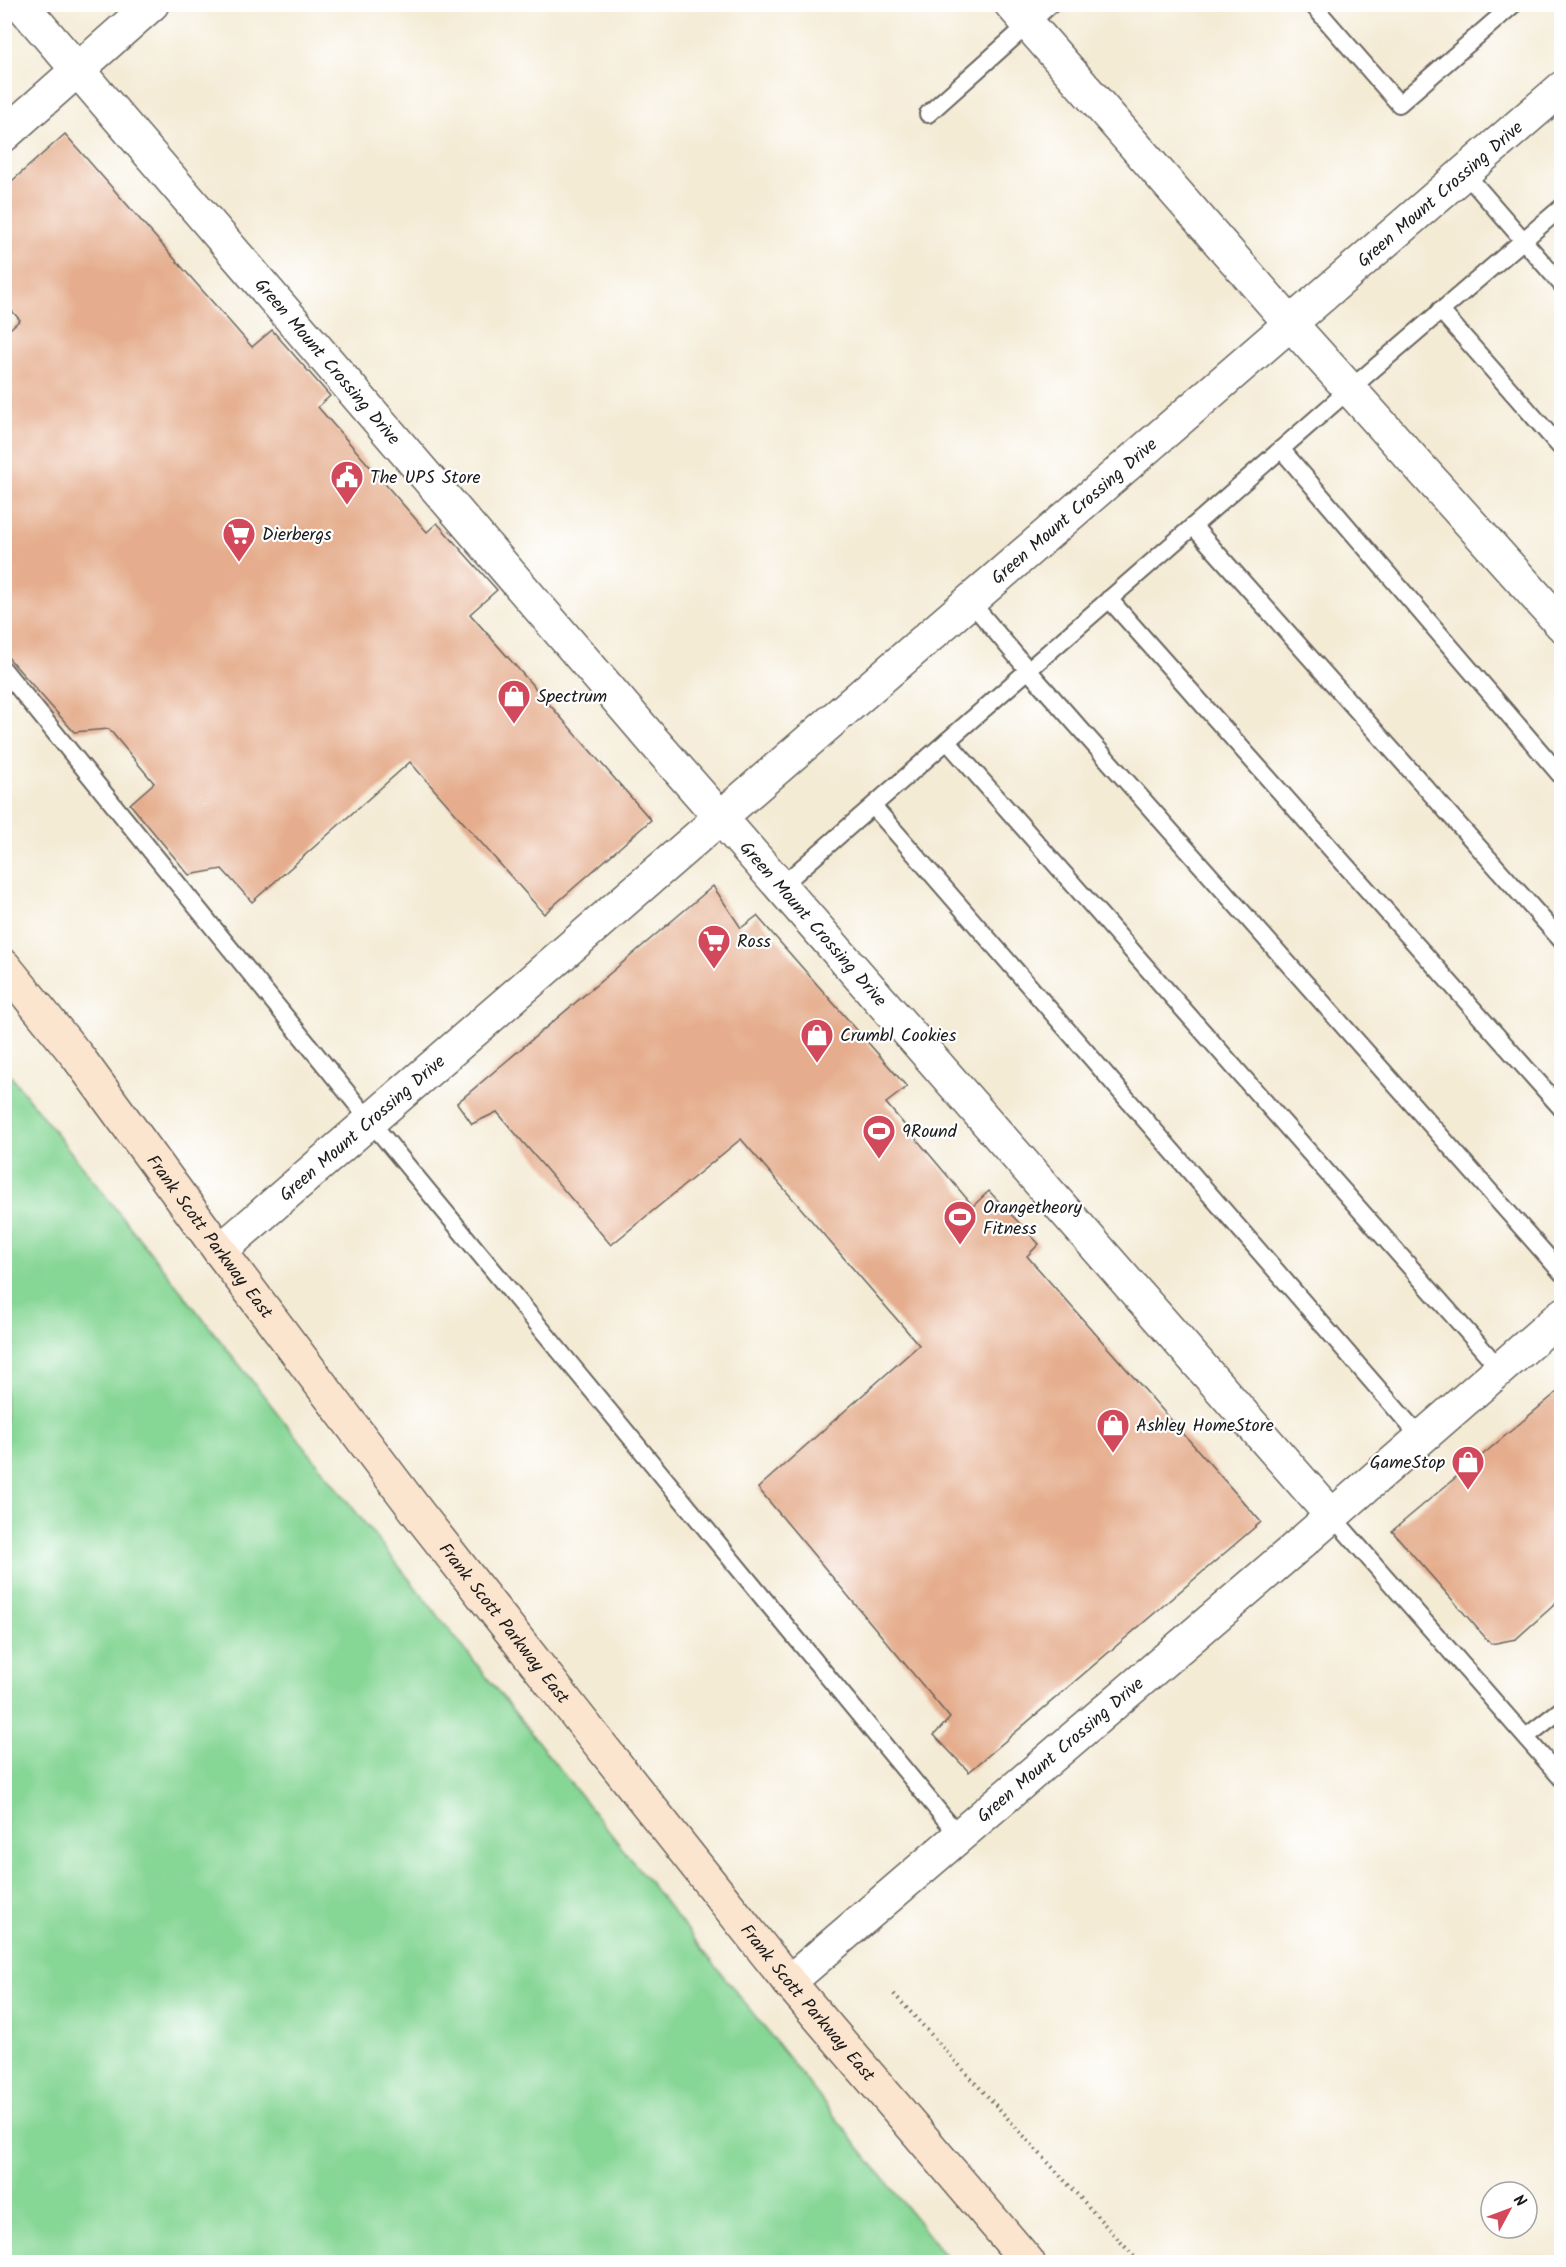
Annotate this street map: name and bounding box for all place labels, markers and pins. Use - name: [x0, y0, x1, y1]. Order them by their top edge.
- public building icon: The UPS Store: [329, 459, 365, 506]
- place label: The UPS Store: [370, 464, 481, 493]
- supermarket icon: Dierbergs: [221, 516, 257, 563]
- place label: Dierbergs: [262, 521, 332, 550]
- shop icon: Spectrum: [496, 678, 532, 725]
- place label: Spectrum: [537, 683, 607, 712]
- supermarket icon: Ross: [696, 923, 732, 970]
- place label: Ross: [737, 928, 771, 957]
- shop icon: Crumbl Cookies: [799, 1017, 835, 1064]
- place label: Crumbl Cookies: [840, 1022, 957, 1051]
- sports icon: 9Round: [861, 1113, 897, 1160]
- place label: 9Round: [902, 1118, 958, 1147]
- place label: Orangetheory Fitness: [983, 1194, 1083, 1244]
- sports icon: Orangetheory Fitness: [942, 1199, 978, 1246]
- shop icon: Ashley HomeStore: [1095, 1407, 1131, 1454]
- place label: Ashley HomeStore: [1136, 1412, 1274, 1441]
- shop icon: GameStop: [1450, 1444, 1486, 1491]
- place label: GameStop: [1370, 1449, 1445, 1478]

